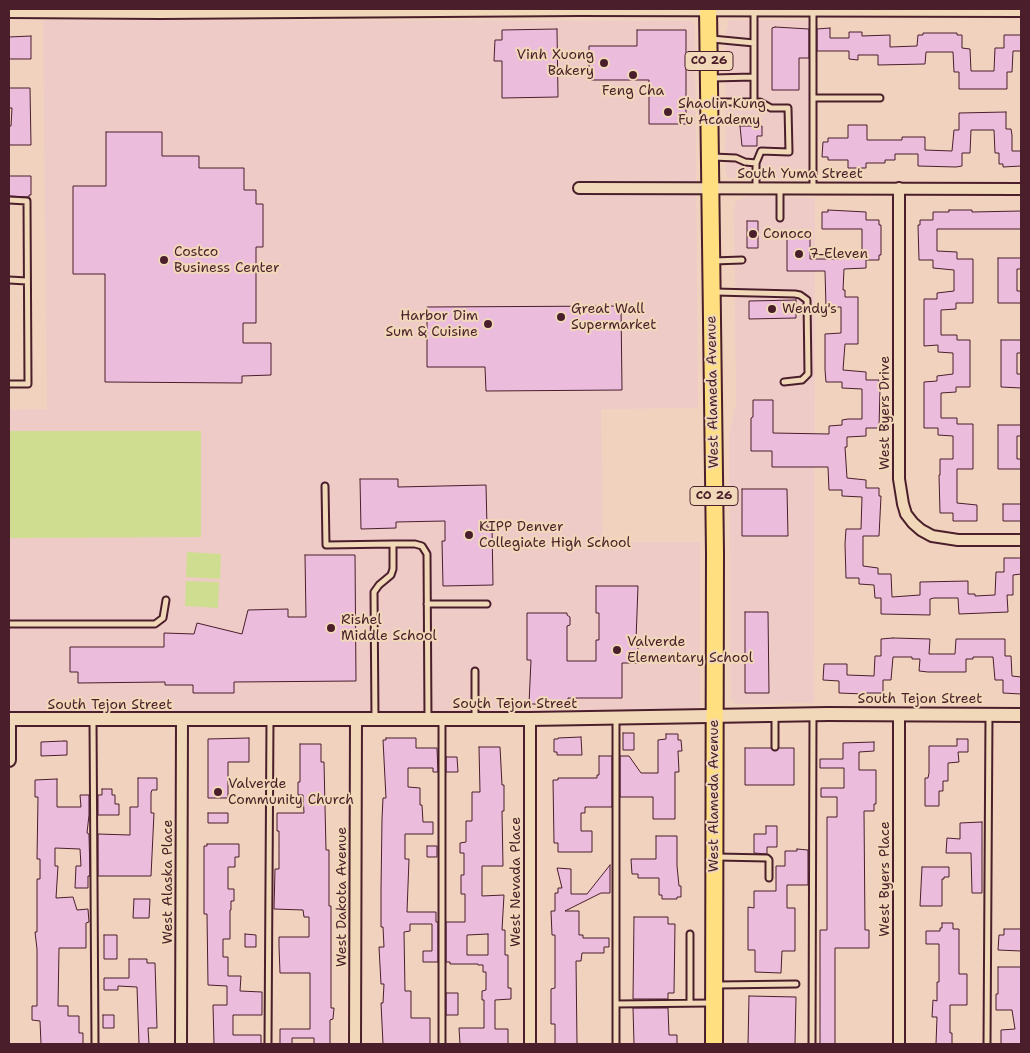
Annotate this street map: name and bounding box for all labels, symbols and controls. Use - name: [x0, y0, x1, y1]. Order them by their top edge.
- place label: Vinh Xuong Bakery: [517, 47, 594, 80]
- road number: CO 26: [685, 51, 733, 70]
- marker: Vinh Xuong Bakery: [598, 57, 610, 69]
- marker: Feng Cha: [627, 69, 639, 81]
- place label: Feng Cha: [602, 83, 664, 99]
- place label: Shaolin Kung Fu Academy: [678, 96, 766, 128]
- marker: Shaolin Kung Fu Academy: [662, 106, 674, 118]
- street label: South Yuma Street: [737, 166, 863, 182]
- place label: Conoco: [763, 226, 812, 242]
- marker: Conoco: [747, 228, 759, 240]
- place label: Costco Business Center: [174, 244, 280, 276]
- place label: 7-Eleven: [809, 246, 868, 262]
- marker: 7-Eleven: [793, 248, 805, 260]
- marker: Costco Business Center: [158, 254, 170, 266]
- place label: Great Wall Supermarket: [571, 301, 656, 334]
- place label: Wendy's: [782, 301, 837, 317]
- marker: Wendy's: [766, 303, 778, 315]
- place label: Harbor Dim Sum & Cuisine: [385, 308, 478, 341]
- marker: Great Wall Supermarket: [555, 311, 567, 323]
- street label: West Alameda Avenue: [703, 316, 723, 468]
- marker: Harbor Dim Sum & Cuisine: [482, 318, 494, 330]
- street label: West Byers Drive: [877, 356, 893, 470]
- road number: CO 26: [690, 486, 738, 506]
- place label: KIPP Denver Collegiate High School: [479, 519, 631, 552]
- marker: KIPP Denver Collegiate High School: [463, 529, 475, 541]
- place label: Rishel Middle School: [341, 612, 437, 644]
- marker: Rishel Middle School: [325, 622, 337, 634]
- place label: Valverde Elementary School: [627, 634, 753, 666]
- marker: Valverde Elementary School: [611, 644, 623, 656]
- street label: South Tejon Street: [858, 691, 982, 707]
- street label: South Tejon Street: [453, 696, 577, 712]
- street label: South Tejon Street: [48, 697, 172, 713]
- street label: West Alameda Avenue: [706, 720, 722, 872]
- place label: Valverde Community Church: [228, 776, 354, 809]
- marker: Valverde Community Church: [212, 786, 224, 798]
- street label: West Nevada Place: [508, 817, 524, 947]
- street label: West Alaska Place: [160, 820, 176, 944]
- street label: West Byers Place: [877, 821, 893, 937]
- street label: West Dakota Avenue: [334, 827, 350, 967]

